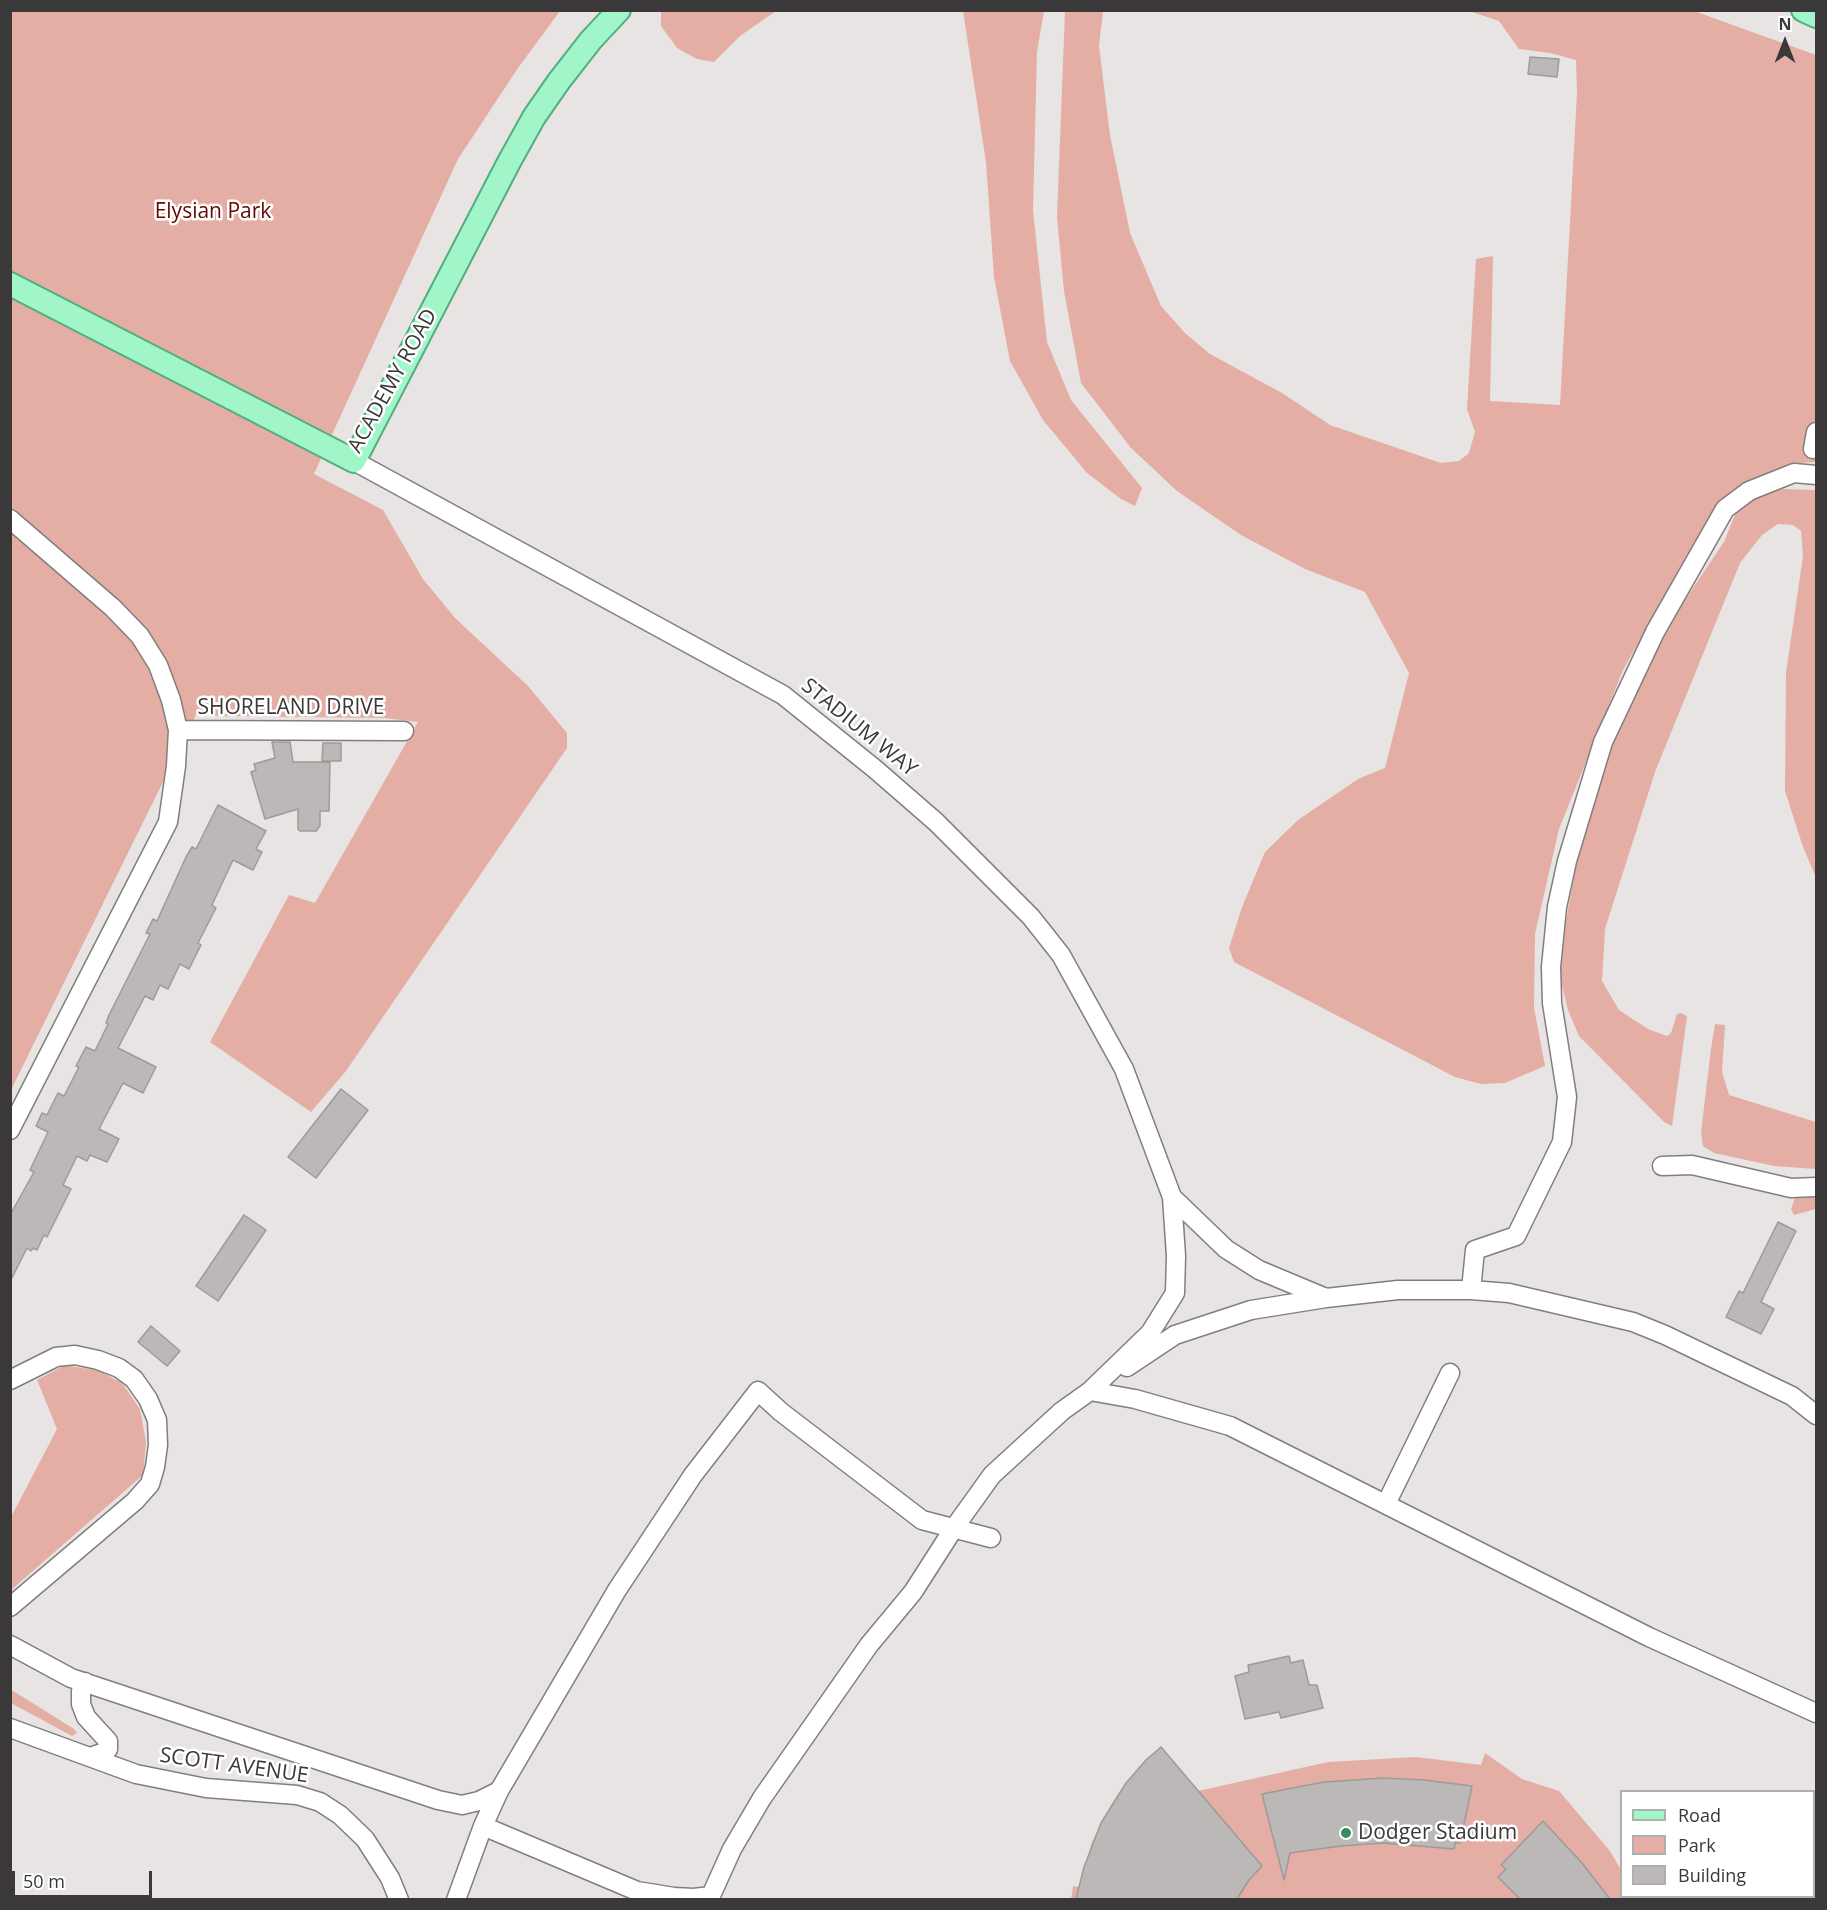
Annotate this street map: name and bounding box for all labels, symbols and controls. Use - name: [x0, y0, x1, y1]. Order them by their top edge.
- north arrow: [1755, 12, 1815, 72]
- text: N: [1778, 13, 1792, 35]
- park label: Elysian Park: [155, 199, 271, 225]
- street label: ACADEMY ROAD: [343, 305, 443, 457]
- street label: STADIUM WAY: [796, 674, 922, 782]
- street label: SHORELAND DRIVE: [198, 695, 384, 721]
- street label: SCOTT AVENUE: [158, 1743, 310, 1789]
- legend: [1620, 1790, 1815, 1898]
- text: Road: [1678, 1803, 1721, 1827]
- place label: Dodger Stadium: [1358, 1820, 1517, 1846]
- marker: Dodger Stadium: [1339, 1826, 1353, 1840]
- text: Park: [1678, 1833, 1716, 1857]
- scale bar: [15, 1859, 154, 1897]
- text: Building: [1678, 1863, 1746, 1887]
- text: 50 m: [23, 1869, 65, 1893]

